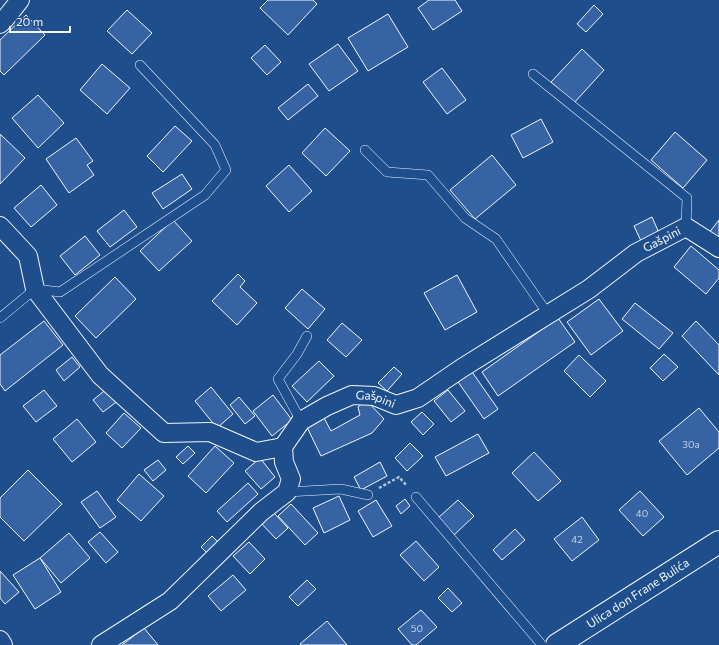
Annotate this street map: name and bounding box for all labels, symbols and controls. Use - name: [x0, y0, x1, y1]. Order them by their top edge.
- scale bar: [10, 8, 70, 34]
- text: 20 m: [16, 14, 43, 28]
- street label: Gašpini: [640, 223, 683, 254]
- street label: Gašpini: [355, 387, 398, 410]
- house number: 30a: [682, 438, 700, 450]
- house number: 40: [636, 507, 648, 519]
- house number: 42: [571, 533, 583, 545]
- street label: Ulica don Frane Bulića: [584, 555, 691, 630]
- house number: 50: [411, 622, 423, 634]

